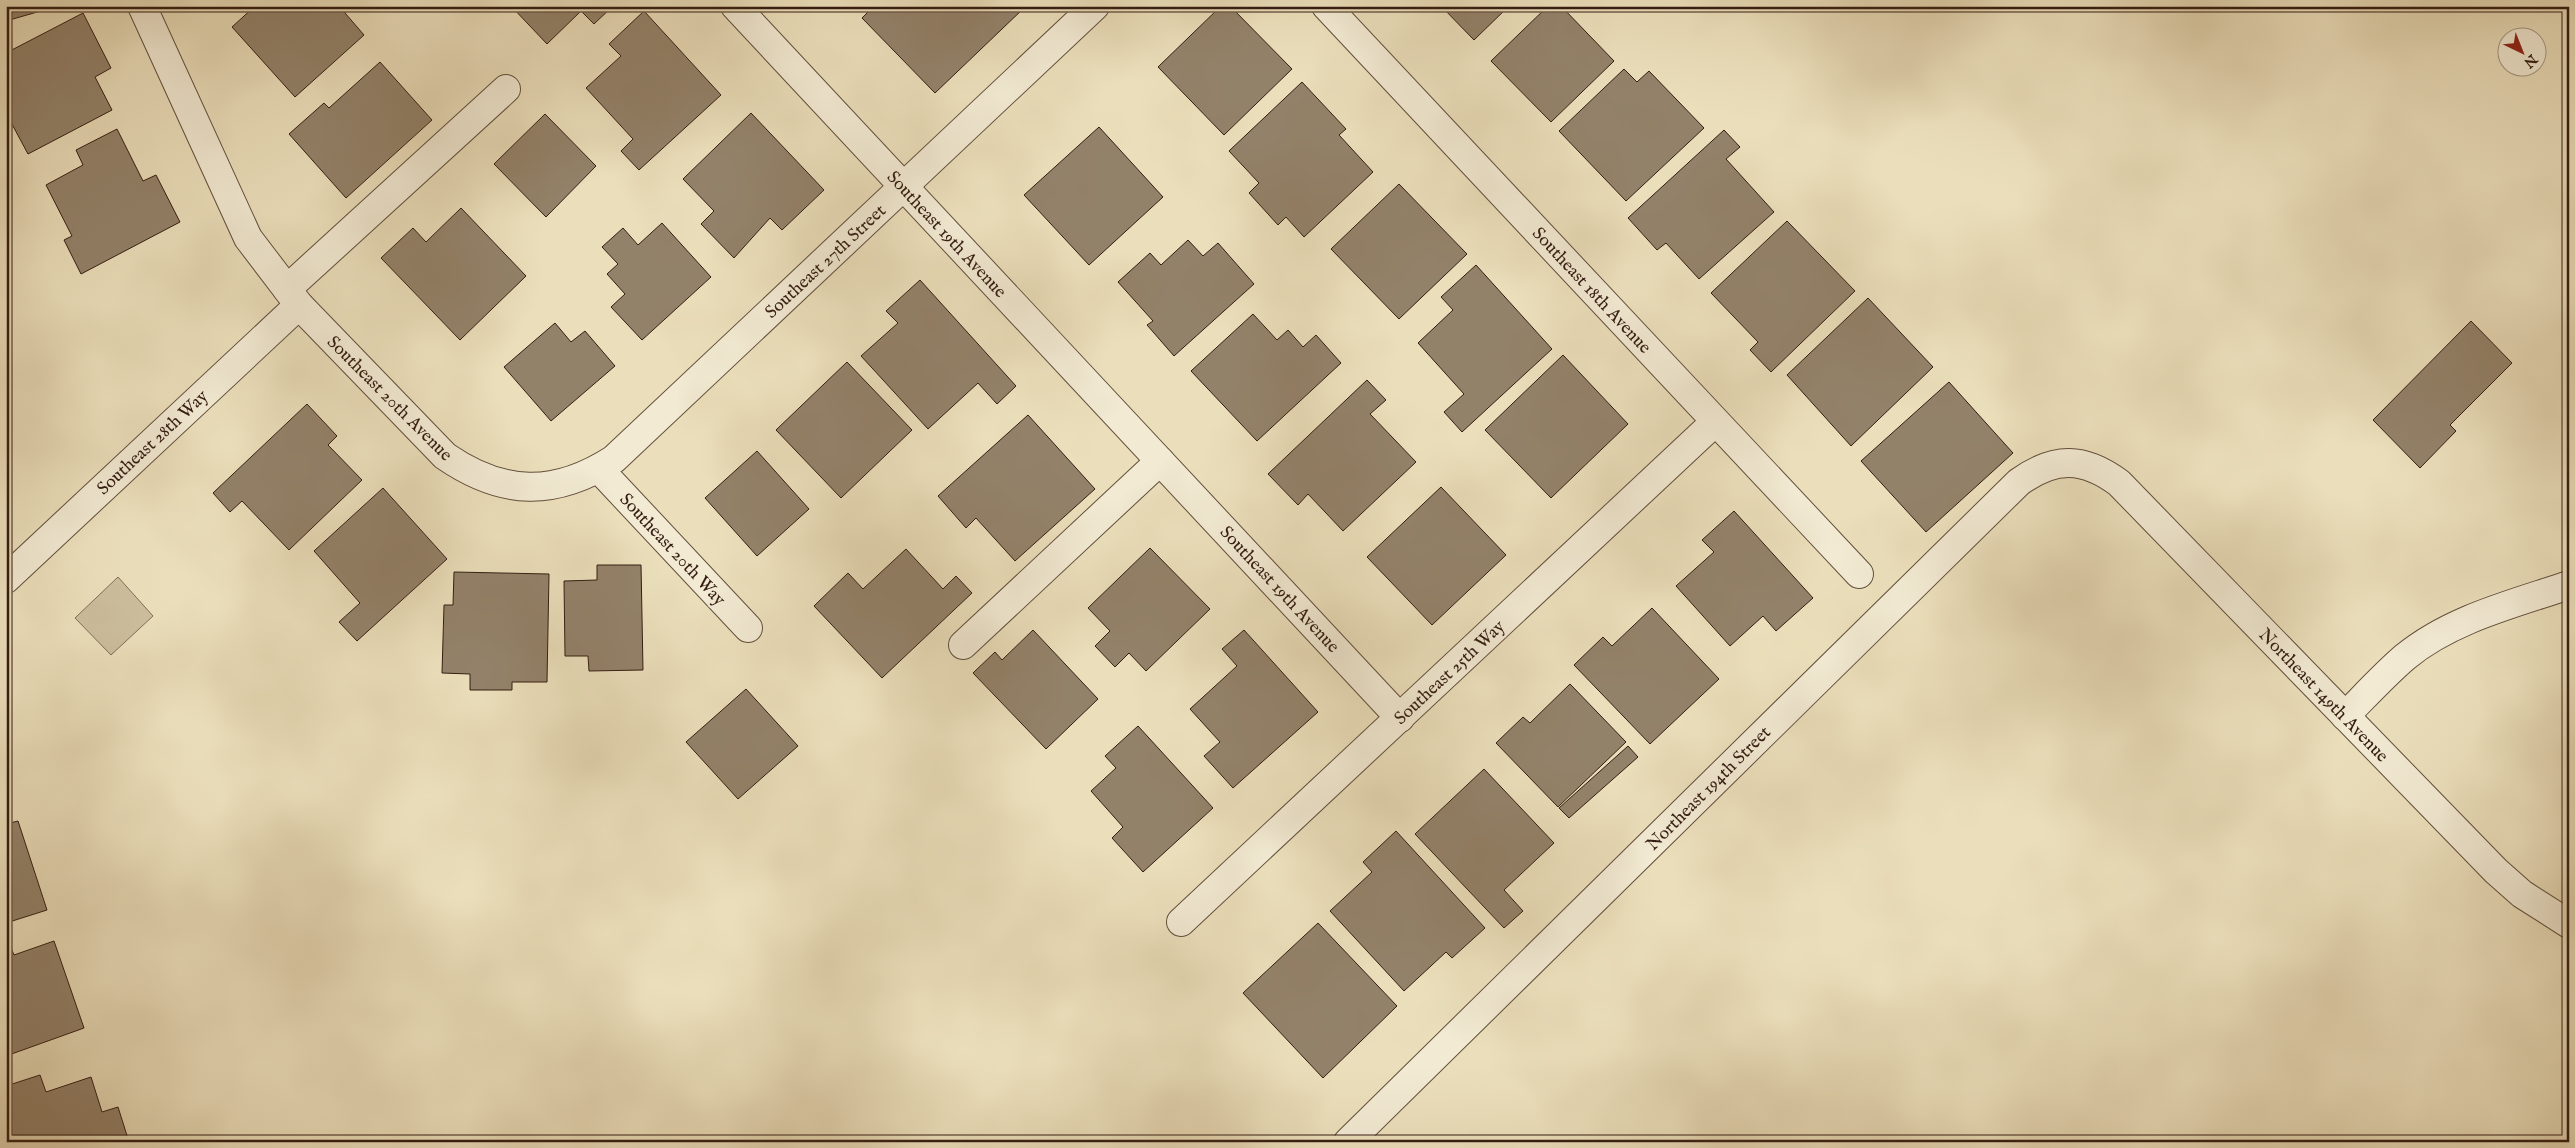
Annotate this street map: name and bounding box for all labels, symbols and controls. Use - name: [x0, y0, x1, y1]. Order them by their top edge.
- north arrow: [2498, 28, 2548, 78]
- text: N: [2520, 49, 2541, 71]
- street label: Southeast 19th Avenue: [881, 167, 1011, 303]
- street label: Southeast 27th Street: [761, 200, 891, 324]
- street label: Southeast 18th Avenue: [1526, 223, 1656, 359]
- street label: Southeast 20th Avenue: [321, 331, 457, 467]
- street label: Southeast 28th Way: [92, 385, 214, 501]
- street label: Southeast 20th Way: [614, 489, 730, 611]
- street label: Southeast 19th Avenue: [1214, 522, 1344, 658]
- street label: Southeast 25th Way: [1390, 616, 1510, 730]
- street label: Northeast 149th Avenue: [2253, 624, 2393, 768]
- street label: Northeast 194th Street: [1642, 722, 1776, 856]

